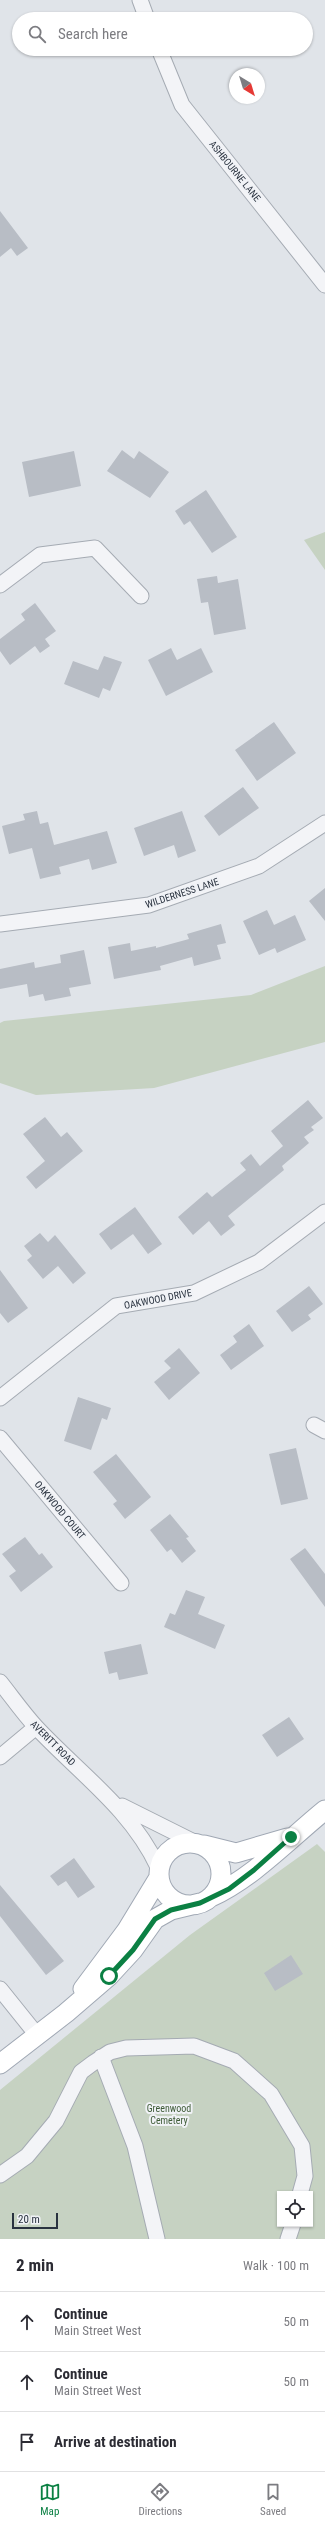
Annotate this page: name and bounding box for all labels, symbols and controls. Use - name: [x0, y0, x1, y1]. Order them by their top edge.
- search box: [12, 12, 313, 56]
- icon: search: [26, 23, 48, 45]
- text: Search here: [58, 25, 128, 43]
- north arrow: [229, 68, 265, 104]
- street label: ASHBOURNE LANE: [207, 138, 263, 204]
- street label: WILDERNESS LANE: [144, 876, 220, 910]
- street label: OAKWOOD DRIVE: [123, 1287, 193, 1311]
- street label: OAKWOOD COURT: [33, 1479, 87, 1541]
- street label: AVERITT ROAD: [28, 1718, 78, 1768]
- route end: [282, 1828, 300, 1846]
- route start: [100, 1967, 118, 1985]
- park label: Greenwood Cemetery: [147, 2103, 191, 2126]
- map controls: [277, 2191, 313, 2227]
- button: locate: [277, 2191, 313, 2227]
- scale bar: [12, 2211, 58, 2230]
- text: 20 m: [18, 2213, 40, 2226]
- text: 2 min: [16, 2255, 54, 2275]
- text: Walk · 100 m: [243, 2258, 309, 2273]
- text: Continue: [54, 2305, 108, 2323]
- icon: ahead: [16, 2311, 38, 2333]
- text: 50 m: [283, 2314, 309, 2329]
- text: Main Street West: [54, 2323, 141, 2338]
- text: Continue: [54, 2365, 108, 2383]
- icon: ahead: [16, 2371, 38, 2393]
- text: 50 m: [283, 2374, 309, 2389]
- text: Main Street West: [54, 2383, 141, 2398]
- icon: arrive: [16, 2431, 38, 2453]
- text: Arrive at destination: [54, 2433, 177, 2451]
- tab: Map: [39, 2481, 61, 2518]
- tab: Directions: [138, 2481, 182, 2518]
- tab: Saved: [260, 2481, 286, 2518]

